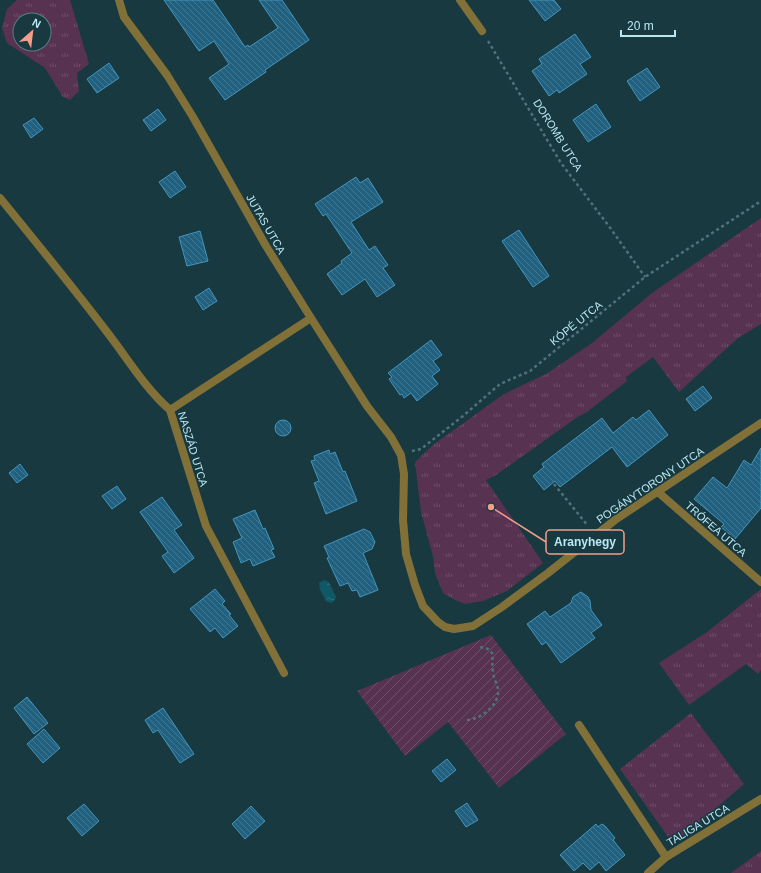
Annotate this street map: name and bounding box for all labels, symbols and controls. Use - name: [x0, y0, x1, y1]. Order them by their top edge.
- north arrow: [12, 12, 52, 52]
- scale bar: [621, 12, 675, 38]
- text: N: [30, 16, 43, 30]
- text: 20 m: [627, 19, 654, 33]
- street label: DOROMB UTCA: [531, 97, 585, 174]
- street label: JUTAS UTCA: [244, 192, 288, 257]
- street label: KÓPÉ UTCA: [548, 298, 605, 348]
- street label: NASZÁD UTCA: [176, 410, 210, 488]
- street label: POGÁNYTORONY UTCA: [594, 444, 706, 525]
- street label: TRÓFEA UTCA: [683, 499, 749, 559]
- callout: Aranyhegy: [546, 530, 624, 554]
- text: Aranyhegy: [554, 535, 616, 549]
- street label: TALIGA UTCA: [665, 801, 732, 848]

